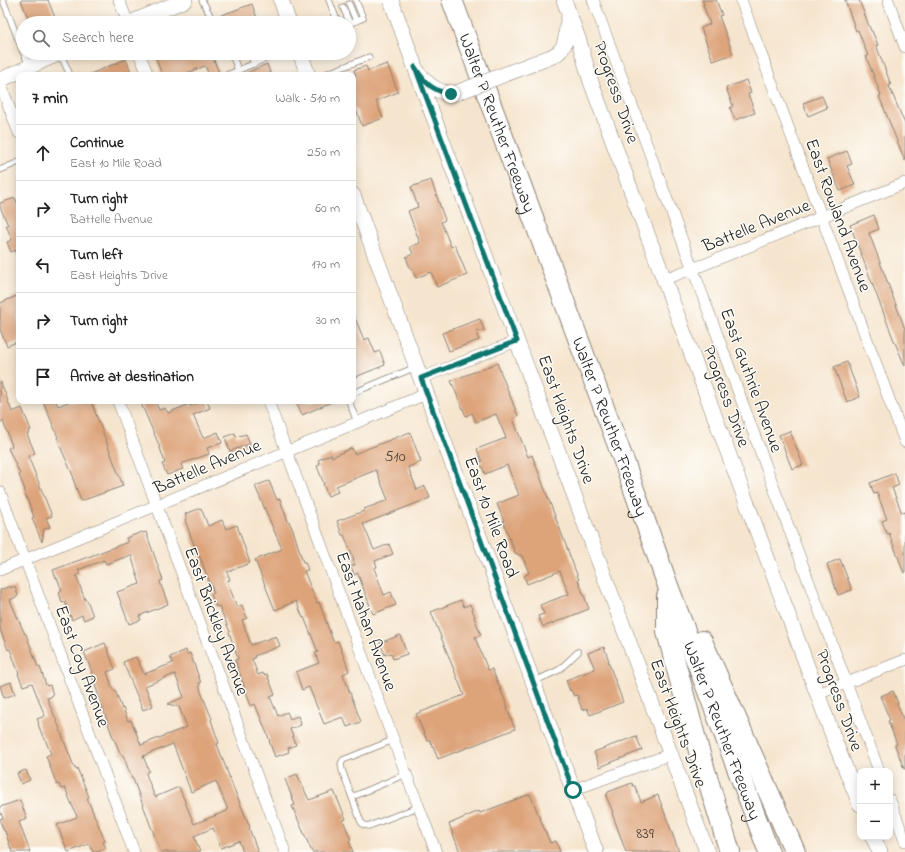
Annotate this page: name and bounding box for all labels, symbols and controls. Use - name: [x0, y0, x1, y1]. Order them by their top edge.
- search box: [16, 16, 356, 60]
- icon: search: [30, 27, 52, 49]
- text: Search here: [62, 27, 134, 49]
- street label: Walter P Reuther Freeway: [451, 30, 541, 217]
- street label: Progress Drive: [585, 38, 645, 148]
- route end: [442, 85, 460, 103]
- text: 7 min: [32, 86, 68, 111]
- text: Walk · 510 m: [275, 89, 340, 108]
- text: Continue: [70, 132, 124, 154]
- street label: East Rowland Avenue: [797, 136, 877, 297]
- icon: ahead: [32, 142, 54, 164]
- text: 250 m: [307, 143, 340, 162]
- text: East 10 Mile Road: [70, 154, 162, 173]
- text: Turn right: [70, 188, 128, 210]
- street label: Battelle Avenue: [698, 193, 816, 261]
- icon: right: [32, 198, 54, 220]
- text: 60 m: [315, 199, 340, 218]
- text: Battelle Avenue: [70, 210, 153, 229]
- text: Turn left: [70, 244, 123, 266]
- icon: left: [32, 254, 54, 276]
- text: 170 m: [312, 255, 340, 274]
- text: East Heights Drive: [70, 266, 168, 285]
- street label: East Guthrie Avenue: [712, 305, 789, 457]
- icon: right: [32, 310, 54, 332]
- text: Turn right: [70, 310, 128, 332]
- text: 30 m: [316, 311, 340, 330]
- street label: Walter P Reuther Freeway: [564, 334, 653, 520]
- street label: Progress Drive: [694, 342, 756, 452]
- street label: East Heights Drive: [529, 352, 601, 489]
- icon: arrive: [32, 366, 54, 388]
- text: Arrive at destination: [70, 366, 194, 388]
- street label: Battelle Avenue: [149, 433, 266, 503]
- house number: 510: [384, 445, 406, 469]
- street label: East 10 Mile Road: [456, 453, 524, 582]
- street label: East Brickley Avenue: [176, 544, 254, 701]
- street label: East Mahan Avenue: [328, 548, 403, 696]
- street label: East Coy Avenue: [47, 602, 116, 732]
- street label: Walter P Reuther Freeway: [675, 638, 767, 824]
- street label: Progress Drive: [807, 646, 869, 756]
- street label: East Heights Drive: [641, 656, 713, 793]
- map controls: [857, 768, 893, 840]
- button: +: [857, 768, 893, 804]
- route start: [564, 781, 582, 799]
- button: −: [857, 804, 893, 840]
- house number: 839: [636, 822, 654, 846]

